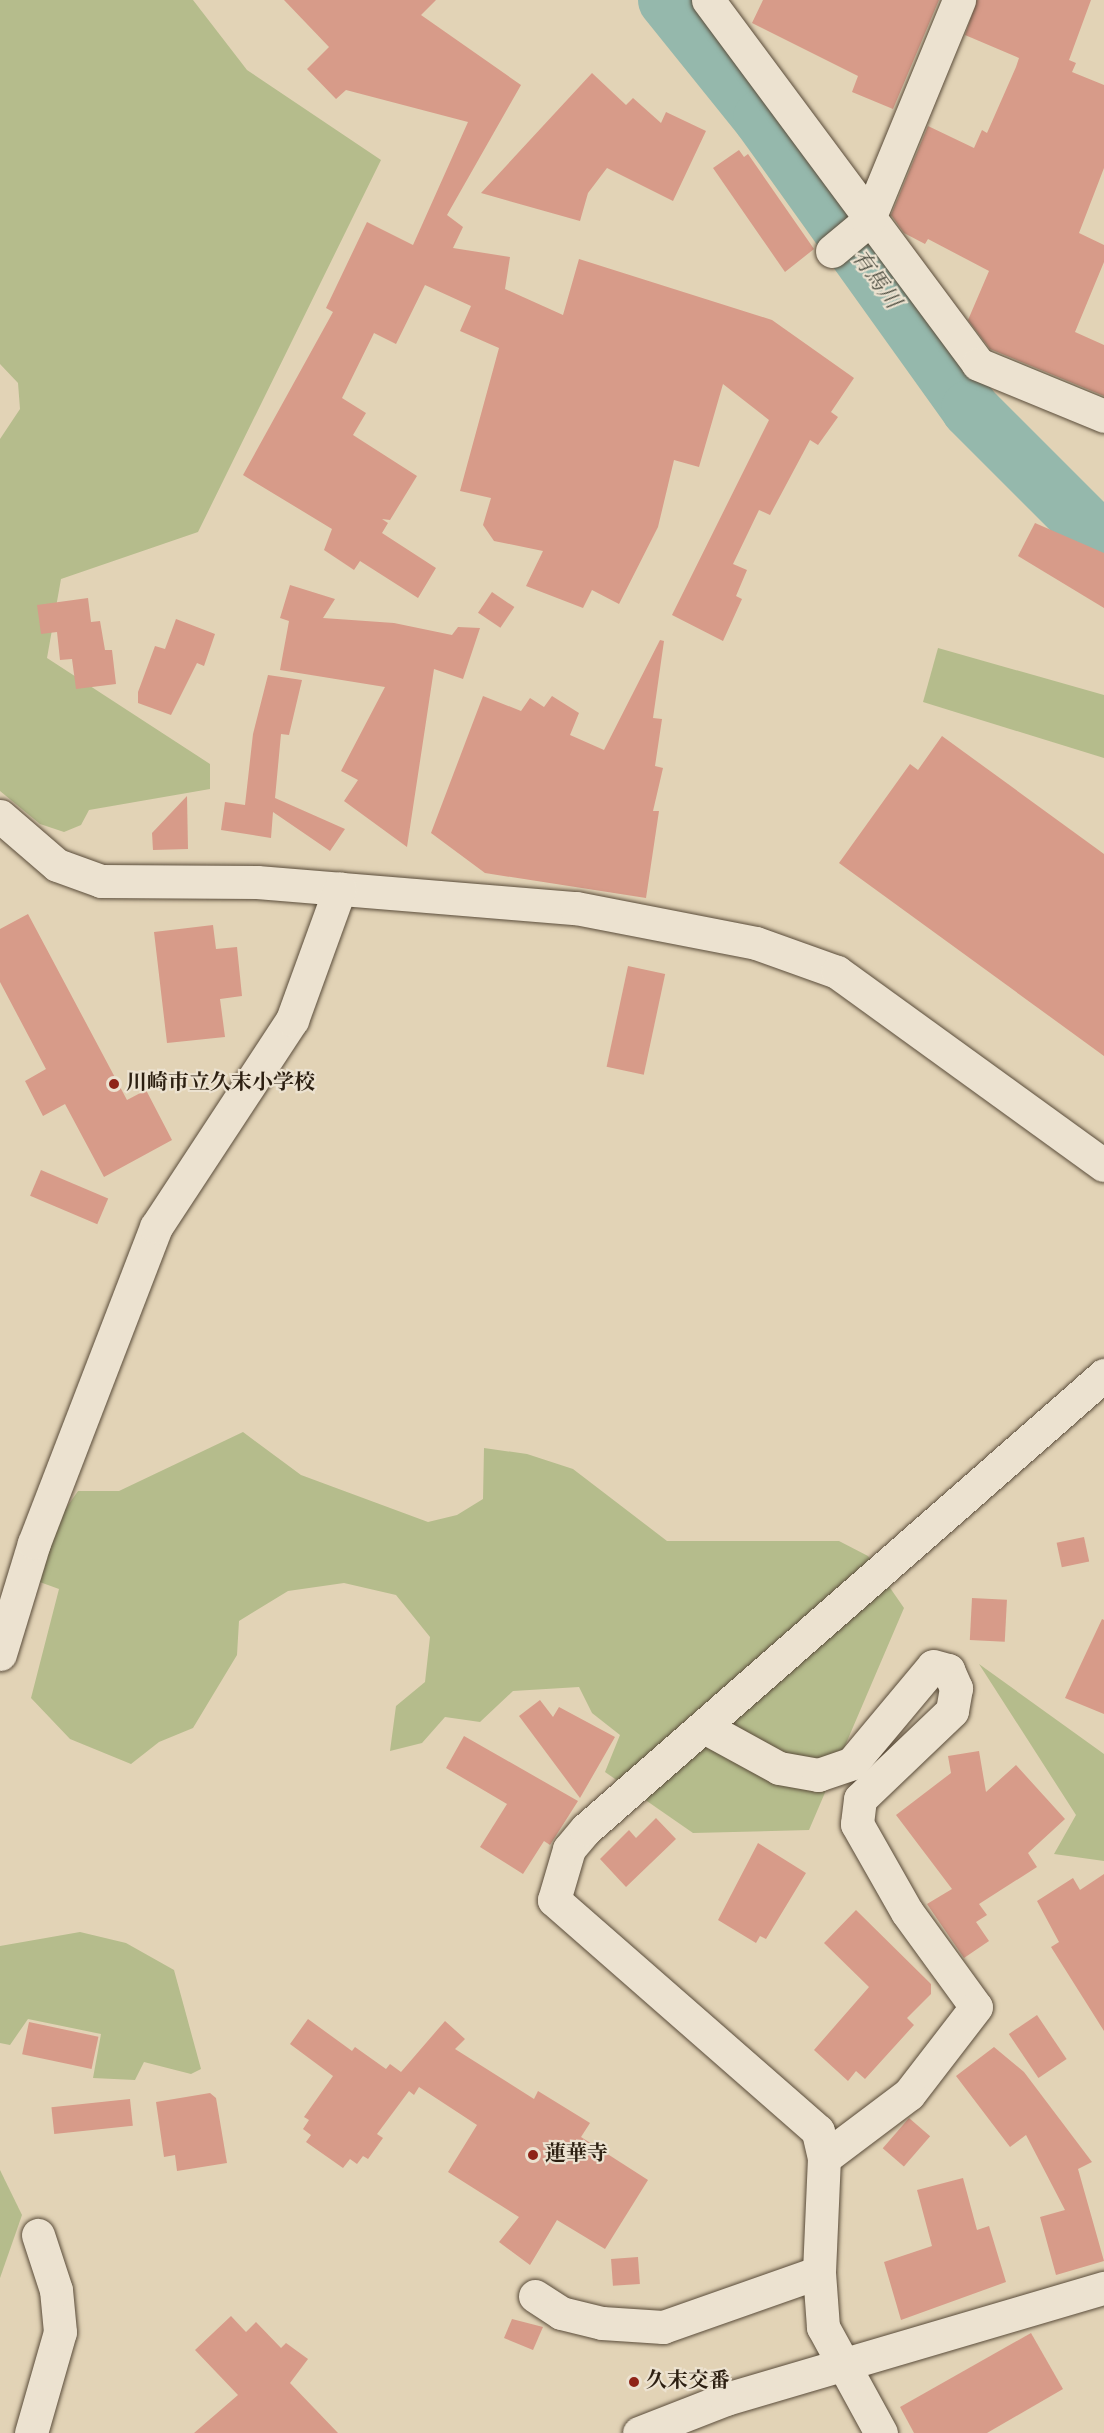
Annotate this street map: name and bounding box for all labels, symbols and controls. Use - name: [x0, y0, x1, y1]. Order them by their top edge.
- water label: 有馬川: [845, 246, 905, 314]
- place label: 川崎市立久末小学校: [126, 1071, 315, 1097]
- marker: 川崎市立久末小学校: [107, 1077, 121, 1091]
- place label: 蓮華寺: [545, 2142, 608, 2168]
- marker: 蓮華寺: [526, 2148, 540, 2162]
- place label: 久末交番: [646, 2369, 730, 2395]
- marker: 久末交番: [627, 2375, 641, 2389]

